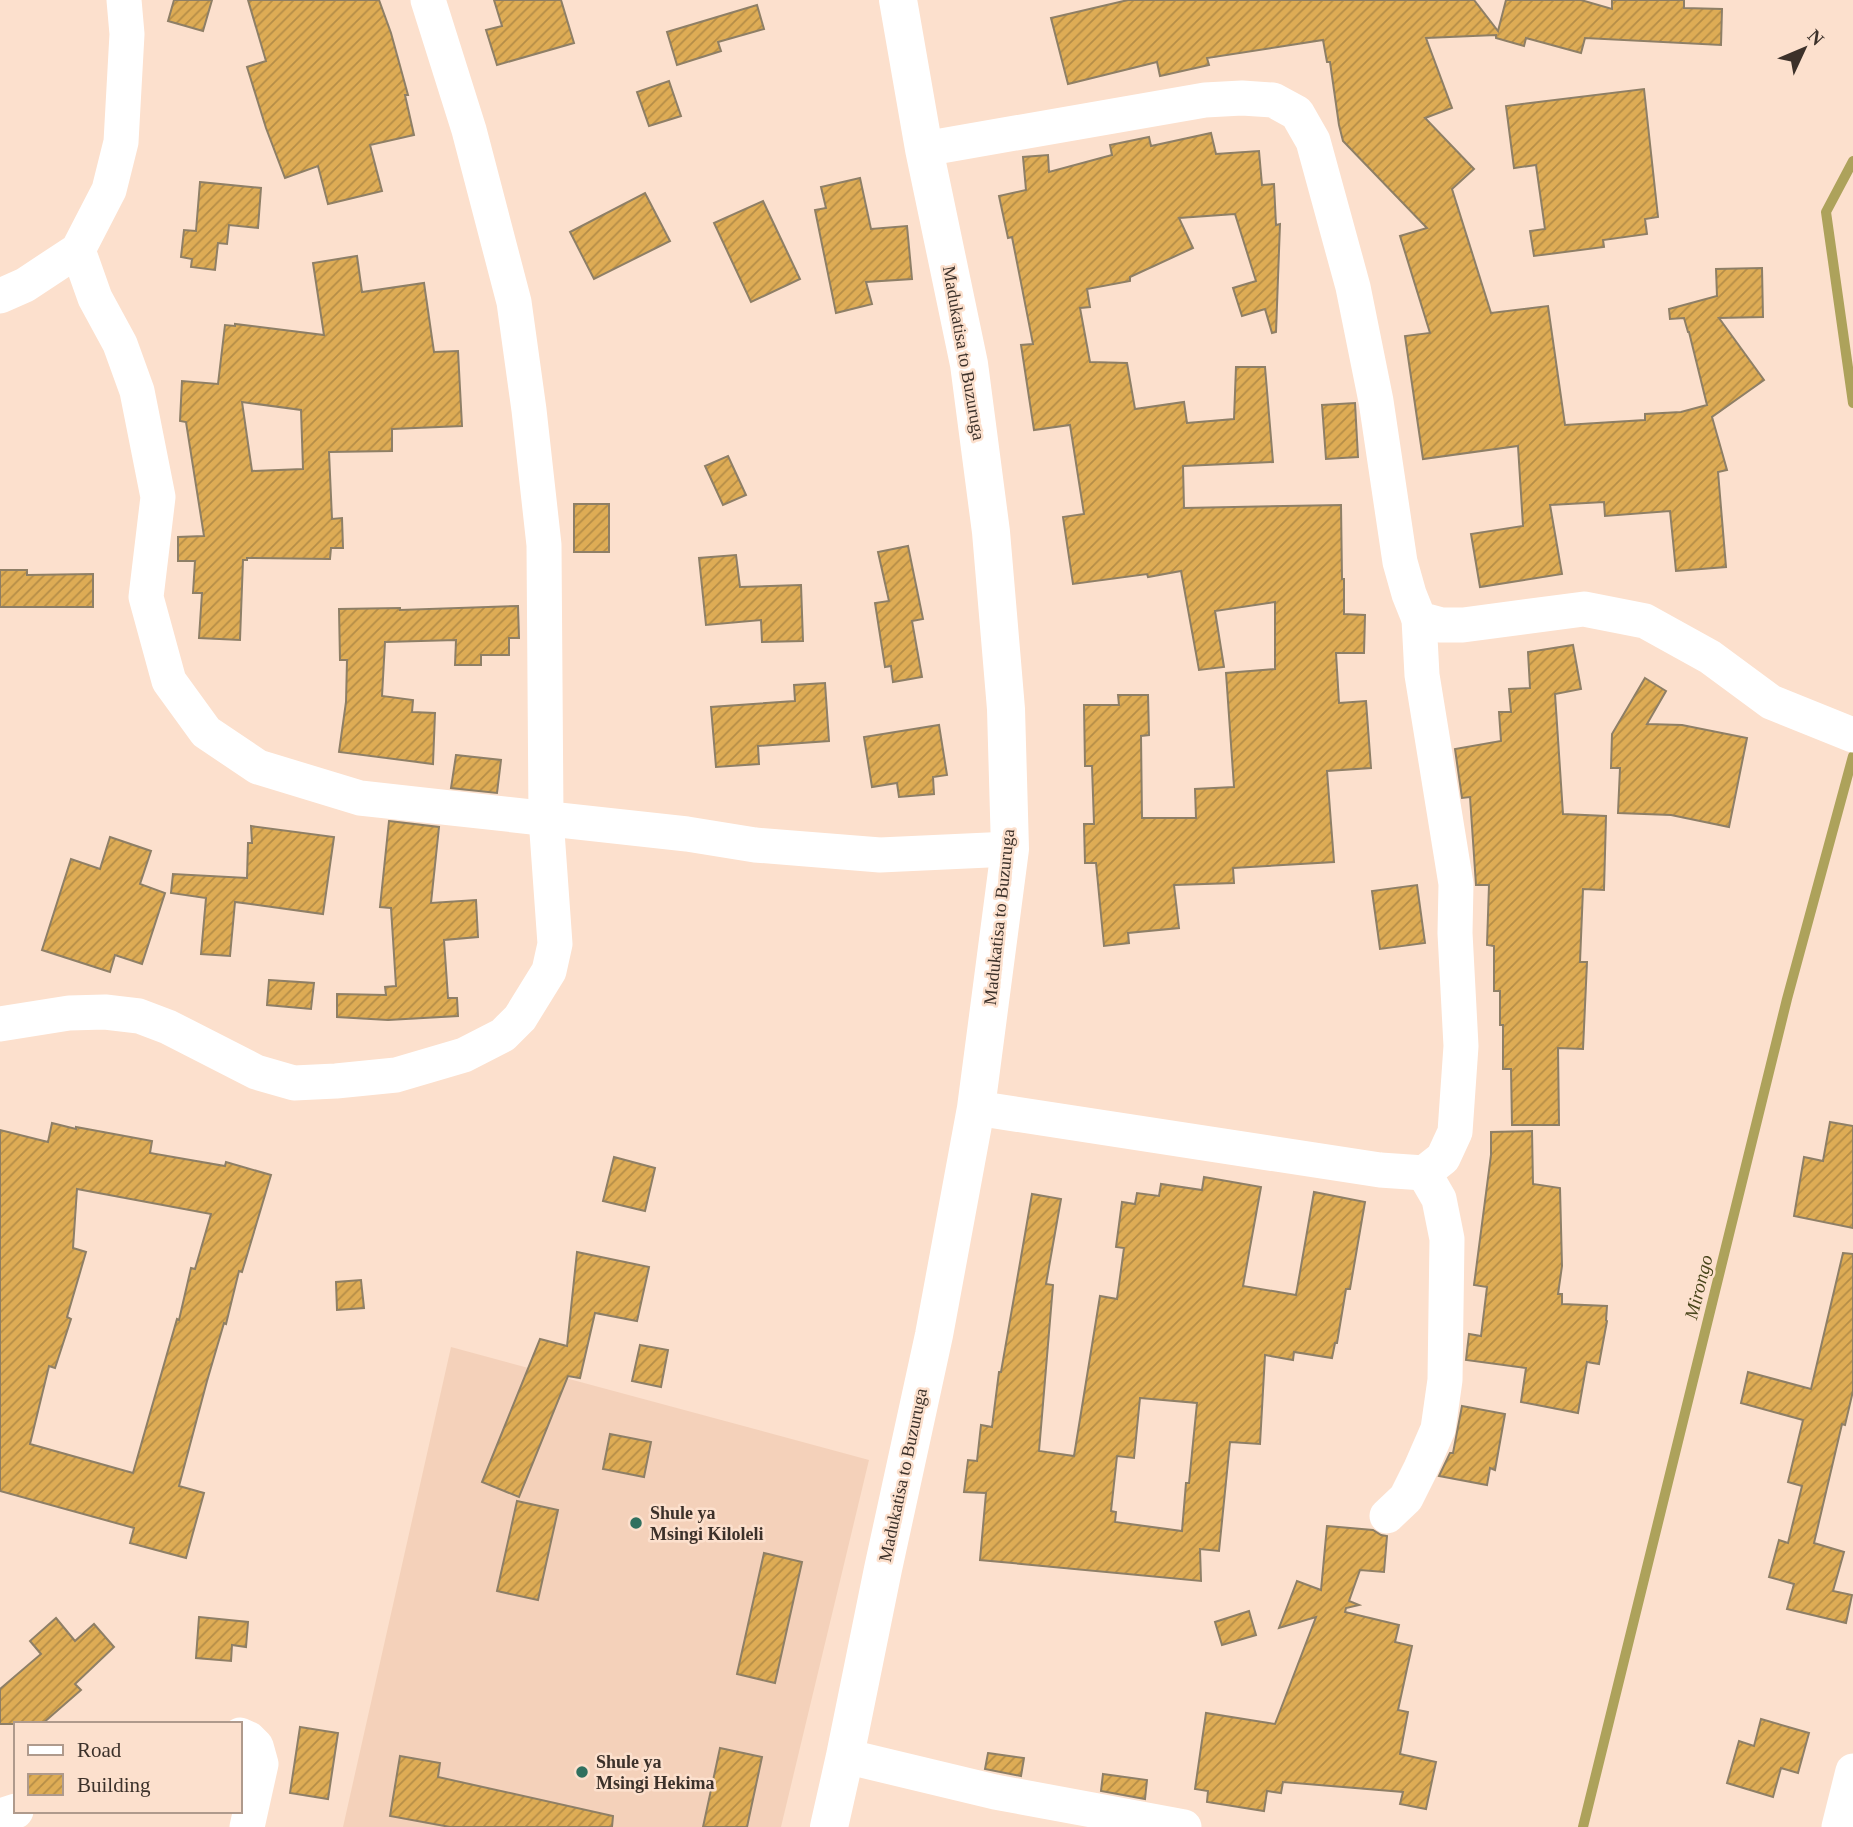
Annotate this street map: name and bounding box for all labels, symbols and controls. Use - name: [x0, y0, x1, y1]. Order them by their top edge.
- north arrow: [1769, 14, 1839, 84]
- text: N: [1804, 25, 1828, 50]
- street label: Madukatisa to Buzuruga: [939, 264, 989, 442]
- street label: Madukatisa to Buzuruga: [980, 828, 1018, 1006]
- water label: Mirongo: [1680, 1253, 1717, 1323]
- street label: Madukatisa to Buzuruga: [875, 1386, 931, 1564]
- place label: Shule ya Msingi Kiloleli: [650, 1503, 764, 1544]
- marker: Shule ya Msingi Kiloleli: [628, 1515, 644, 1531]
- legend: [14, 1722, 242, 1813]
- text: Road: [77, 1738, 122, 1762]
- place label: Shule ya Msingi Hekima: [596, 1752, 715, 1793]
- marker: Shule ya Msingi Hekima: [574, 1764, 590, 1780]
- text: Building: [77, 1773, 151, 1797]

